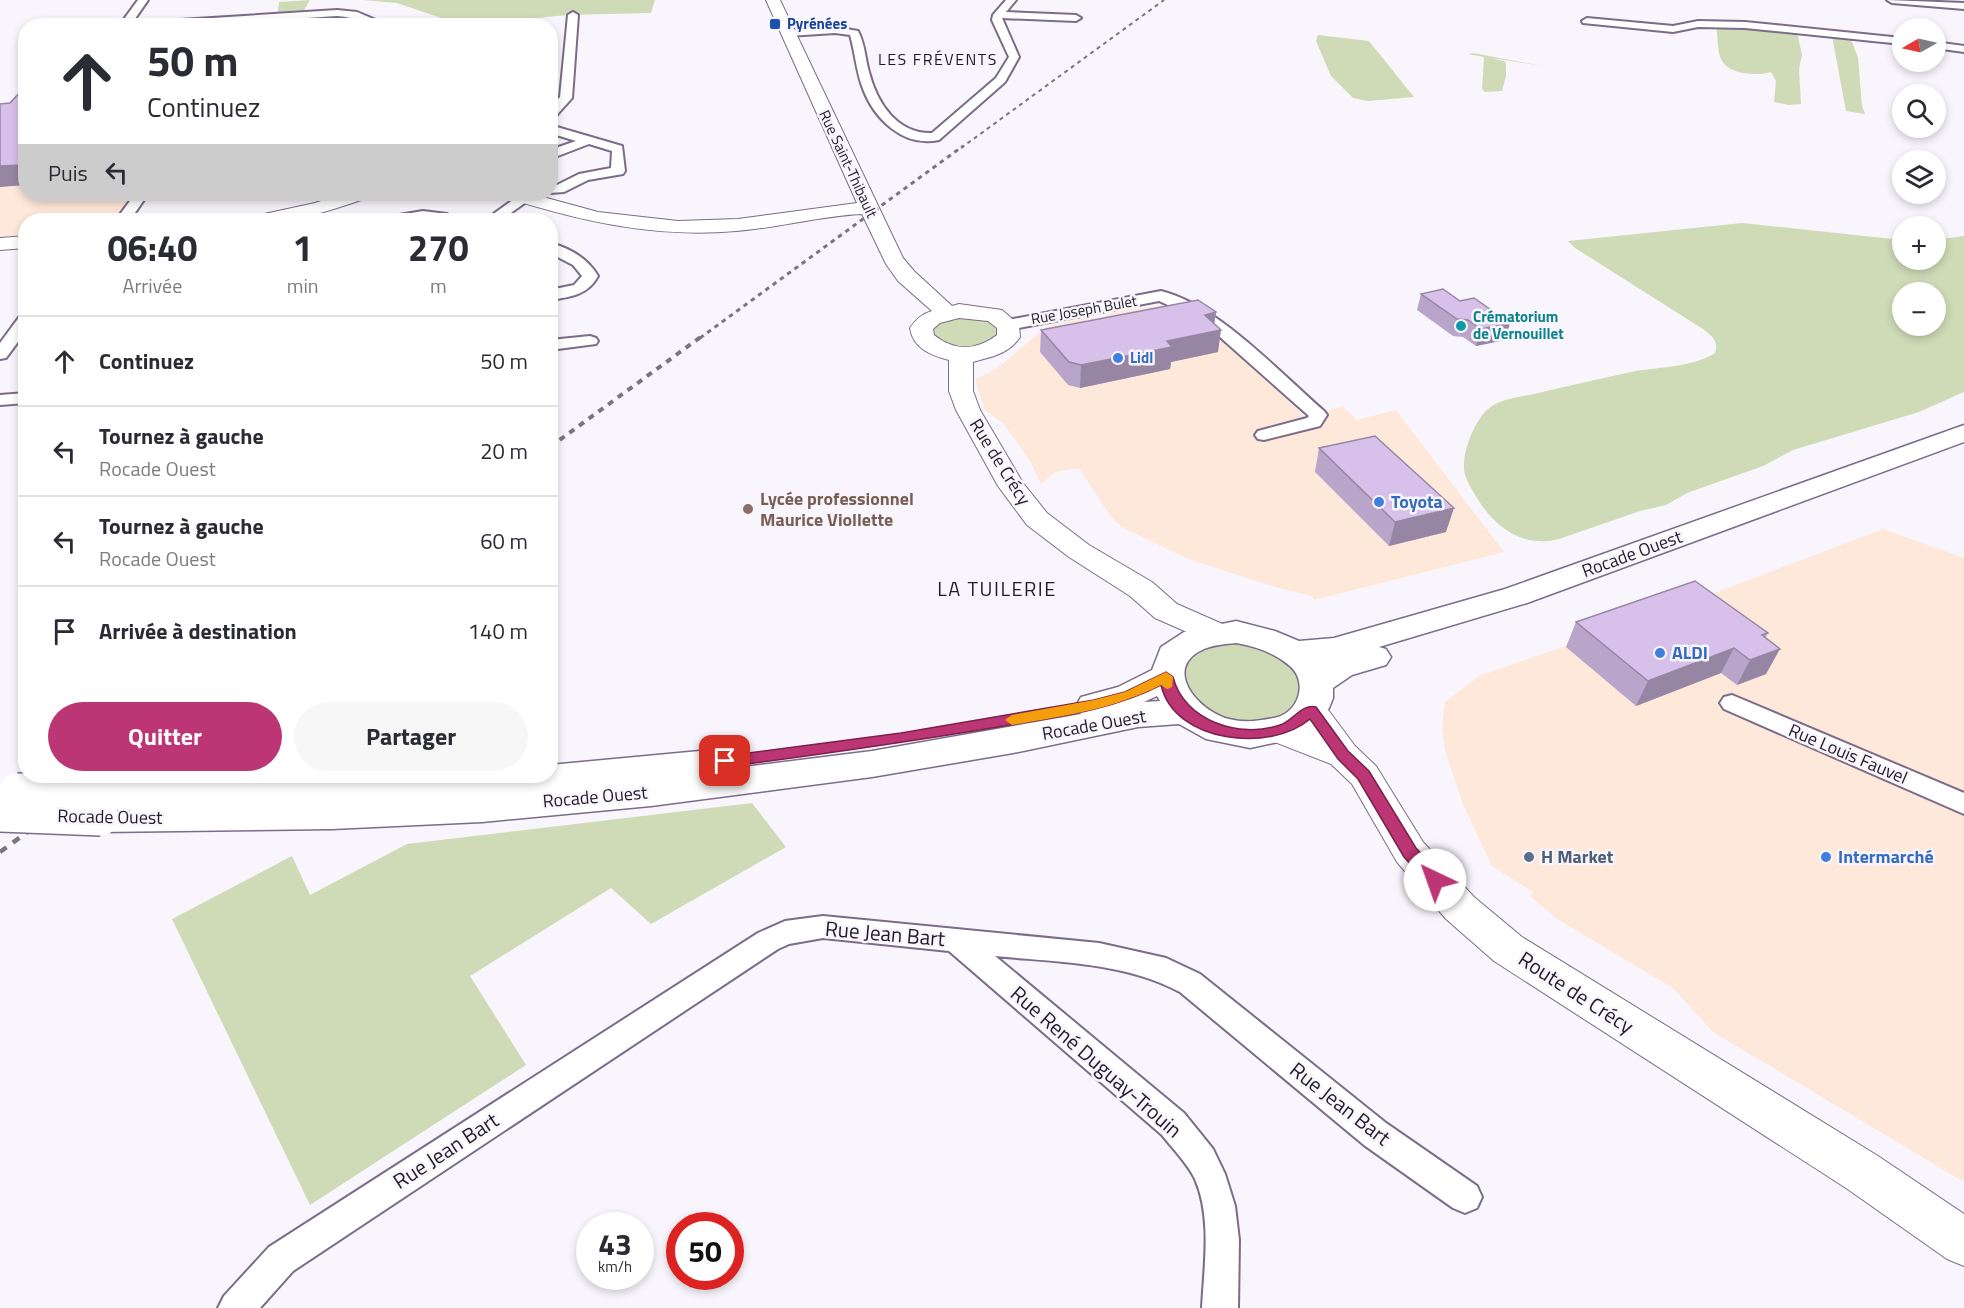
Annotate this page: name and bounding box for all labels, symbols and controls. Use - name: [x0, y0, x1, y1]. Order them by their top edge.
- place label: Pyrénées: [787, 12, 847, 35]
- marker: Pyrénées: [768, 17, 782, 31]
- north arrow: [1892, 18, 1946, 72]
- map controls: [1892, 18, 1946, 336]
- text: 50 m: [147, 28, 239, 92]
- icon: ahead: [48, 42, 126, 120]
- district label: LES FRÉVENTS: [878, 47, 998, 71]
- button: search: [1892, 84, 1946, 138]
- text: Continuez: [147, 86, 260, 127]
- street label: Rue Saint-Thibault: [813, 106, 884, 222]
- button: layers: [1892, 150, 1946, 204]
- text: Puis: [48, 156, 88, 190]
- icon: left: [100, 156, 133, 189]
- button: +: [1892, 216, 1946, 270]
- text: 06:40: [107, 220, 197, 275]
- text: 1: [293, 220, 313, 275]
- text: 270: [408, 220, 469, 275]
- text: Arrivée: [122, 270, 182, 301]
- text: min: [287, 270, 319, 301]
- text: m: [430, 270, 447, 301]
- button: −: [1892, 282, 1946, 336]
- street label: Rue Joseph Bulet: [1029, 289, 1140, 330]
- place label: Crématorium de Vernouillet: [1473, 305, 1564, 345]
- marker: Crématorium de Vernouillet: [1454, 319, 1468, 333]
- text: Continuez: [99, 344, 194, 378]
- text: 50 m: [480, 344, 528, 378]
- icon: ahead: [48, 345, 81, 378]
- place label: Lidl: [1130, 346, 1153, 369]
- marker: Lidl: [1111, 351, 1125, 365]
- street label: Rue de Crécy: [963, 413, 1038, 511]
- text: Tournez à gauche: [99, 419, 264, 453]
- text: 20 m: [480, 434, 528, 468]
- icon: left: [48, 435, 81, 468]
- text: Rocade Ouest: [99, 453, 216, 484]
- place label: Lycée professionnel Maurice Viollette: [760, 485, 914, 533]
- place label: Toyota: [1391, 488, 1443, 515]
- marker: Toyota: [1372, 495, 1386, 509]
- marker: Lycée professionnel Maurice Viollette: [741, 502, 755, 516]
- text: Tournez à gauche: [99, 509, 264, 543]
- street label: Rocade Ouest: [1578, 523, 1686, 584]
- text: 60 m: [480, 524, 528, 558]
- icon: left: [48, 525, 81, 558]
- text: Rocade Ouest: [99, 543, 216, 574]
- district label: LA TUILERIE: [937, 573, 1057, 604]
- text: Arrivée à destination: [99, 614, 297, 648]
- text: 140 m: [468, 614, 528, 648]
- icon: arrive: [48, 615, 81, 648]
- place label: ALDI: [1672, 639, 1708, 666]
- marker: ALDI: [1653, 646, 1667, 660]
- button: Quitter: [48, 702, 282, 771]
- button: Partager: [294, 702, 528, 771]
- street label: Rocade Ouest: [1040, 702, 1149, 747]
- street label: Rue Louis Fauvel: [1785, 716, 1912, 791]
- pin: [699, 735, 750, 786]
- icon: arrive: [708, 744, 741, 777]
- street label: Rocade Ouest: [541, 778, 649, 815]
- street label: Rocade Ouest: [57, 802, 163, 831]
- place label: H Market: [1541, 843, 1614, 870]
- place label: Intermarché: [1838, 843, 1934, 870]
- position arrow: [1403, 848, 1467, 912]
- marker: H Market: [1522, 850, 1536, 864]
- marker: Intermarché: [1819, 850, 1833, 864]
- street label: Rue Jean Bart: [824, 912, 947, 954]
- street label: Route de Crécy: [1512, 943, 1641, 1042]
- street label: Rue René Duguay-Trouin: [1004, 978, 1190, 1145]
- street label: Rue Jean Bart: [1283, 1054, 1398, 1153]
- street label: Rue Jean Bart: [386, 1104, 505, 1196]
- speed limit sign: 50: [666, 1212, 744, 1290]
- text: 43: [598, 1221, 632, 1267]
- text: km/h: [598, 1255, 632, 1278]

